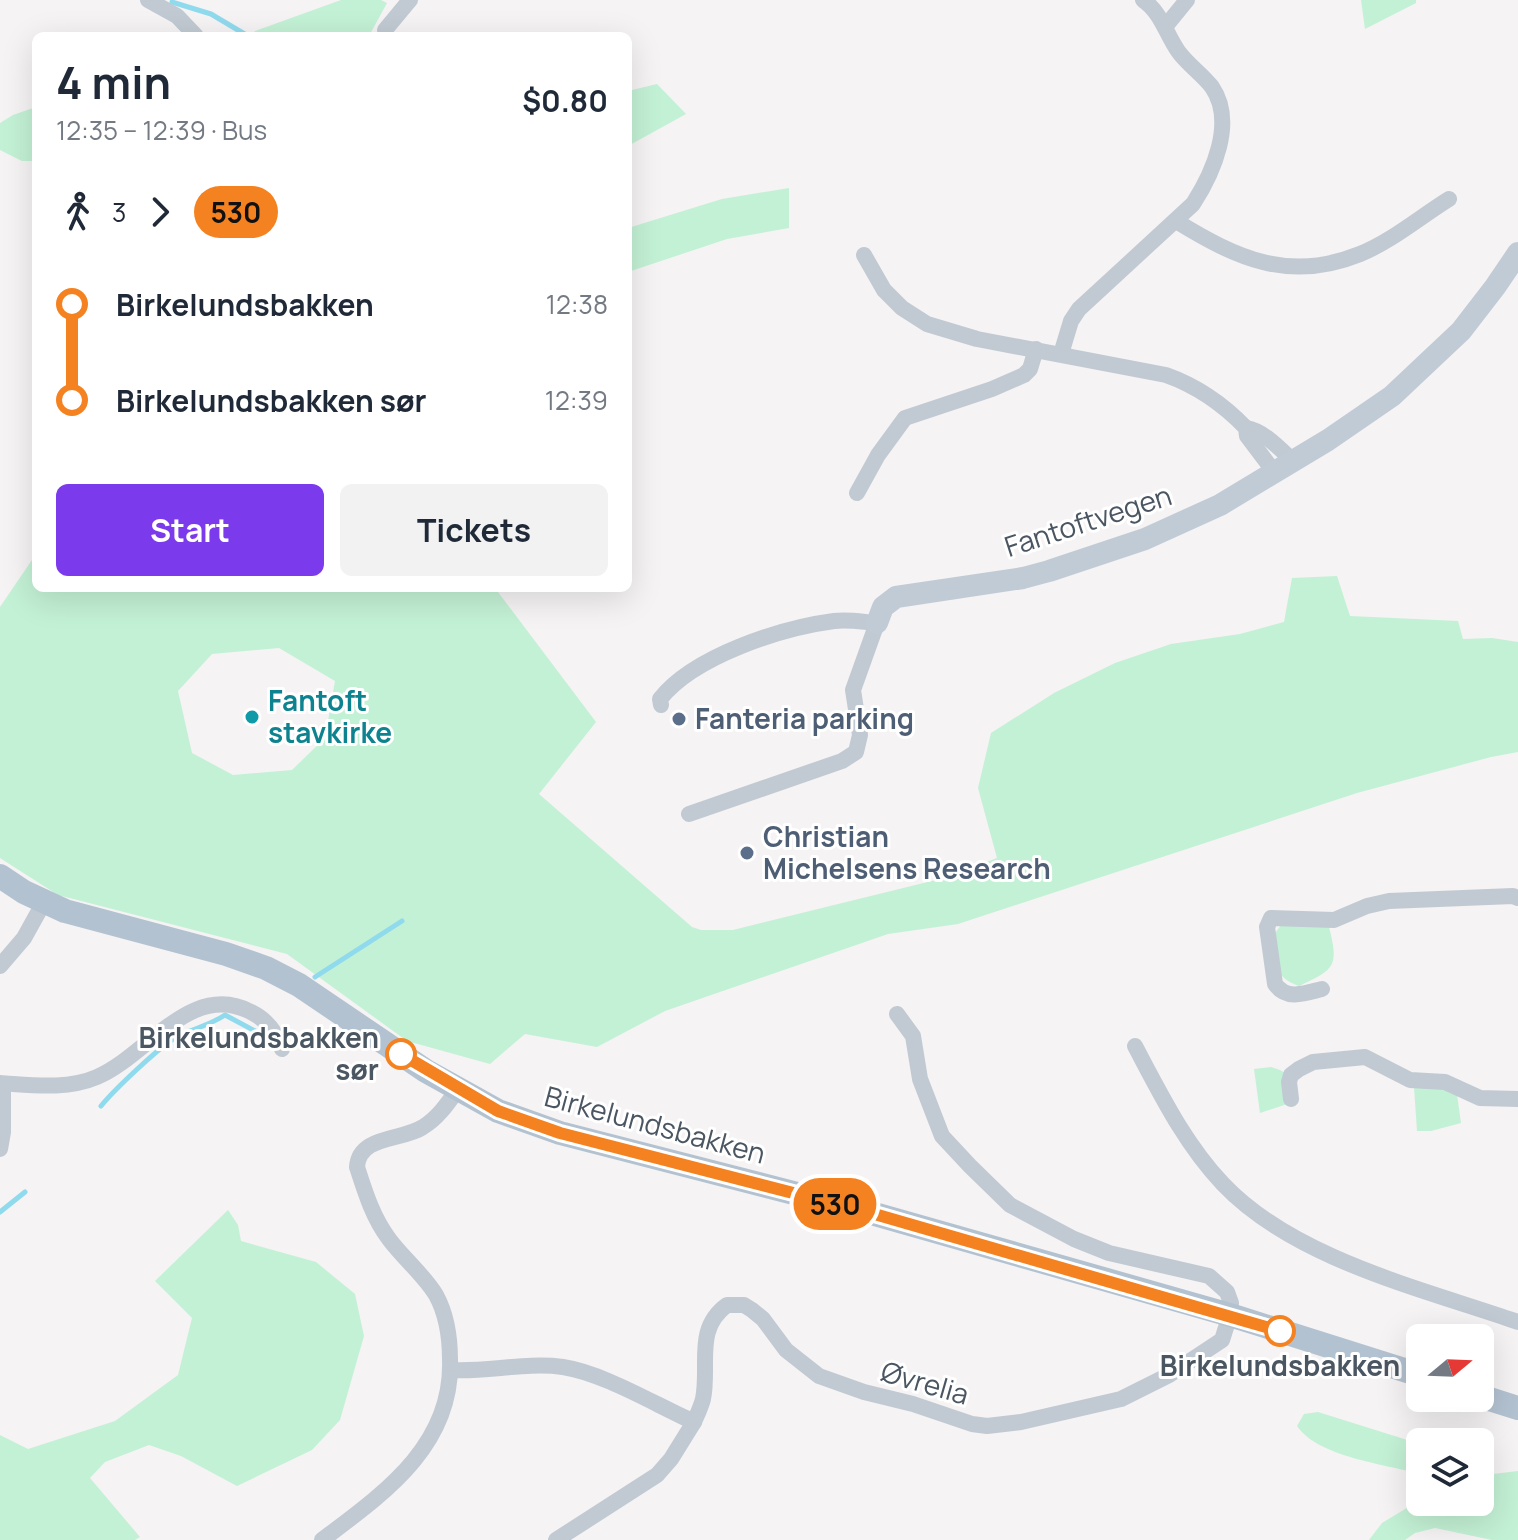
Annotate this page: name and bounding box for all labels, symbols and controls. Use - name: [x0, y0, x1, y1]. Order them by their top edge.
- text: 4 min: [56, 52, 171, 112]
- text: $0.80: [522, 80, 608, 121]
- text: 12:35 – 12:39 · Bus: [56, 112, 267, 148]
- icon: walk: [56, 190, 100, 234]
- icon: forward: [138, 190, 182, 234]
- text: 530: [210, 193, 262, 231]
- text: 3: [112, 194, 126, 230]
- text: Birkelundsbakken: [116, 284, 374, 325]
- text: 12:38: [546, 286, 608, 322]
- text: Birkelundsbakken sør: [116, 380, 427, 421]
- text: 12:39: [545, 382, 608, 418]
- street label: Fantoftvegen: [999, 475, 1176, 565]
- button: Start: [56, 484, 324, 576]
- button: Tickets: [340, 484, 608, 576]
- place label: Fantoft stavkirke: [268, 681, 392, 751]
- place label: Fanteria parking: [695, 699, 914, 737]
- marker: Fantoft stavkirke: [243, 708, 261, 726]
- marker: Fanteria parking: [670, 710, 688, 728]
- place label: Christian Michelsens Research: [763, 817, 1051, 887]
- marker: Christian Michelsens Research: [738, 844, 756, 862]
- place label: Birkelundsbakken sør: [138, 1018, 379, 1088]
- marker: Birkelundsbakken sør: [386, 1039, 416, 1069]
- street label: Birkelundsbakken: [541, 1076, 770, 1172]
- line badge: 530: [789, 1178, 881, 1230]
- text: 530: [809, 1185, 861, 1223]
- marker: Birkelundsbakken: [1265, 1316, 1295, 1346]
- north arrow: [1406, 1324, 1494, 1412]
- map controls: [1406, 1324, 1494, 1516]
- place label: Birkelundsbakken: [1160, 1346, 1400, 1384]
- street label: Øvrelia: [877, 1351, 973, 1413]
- button: layers: [1406, 1428, 1494, 1516]

